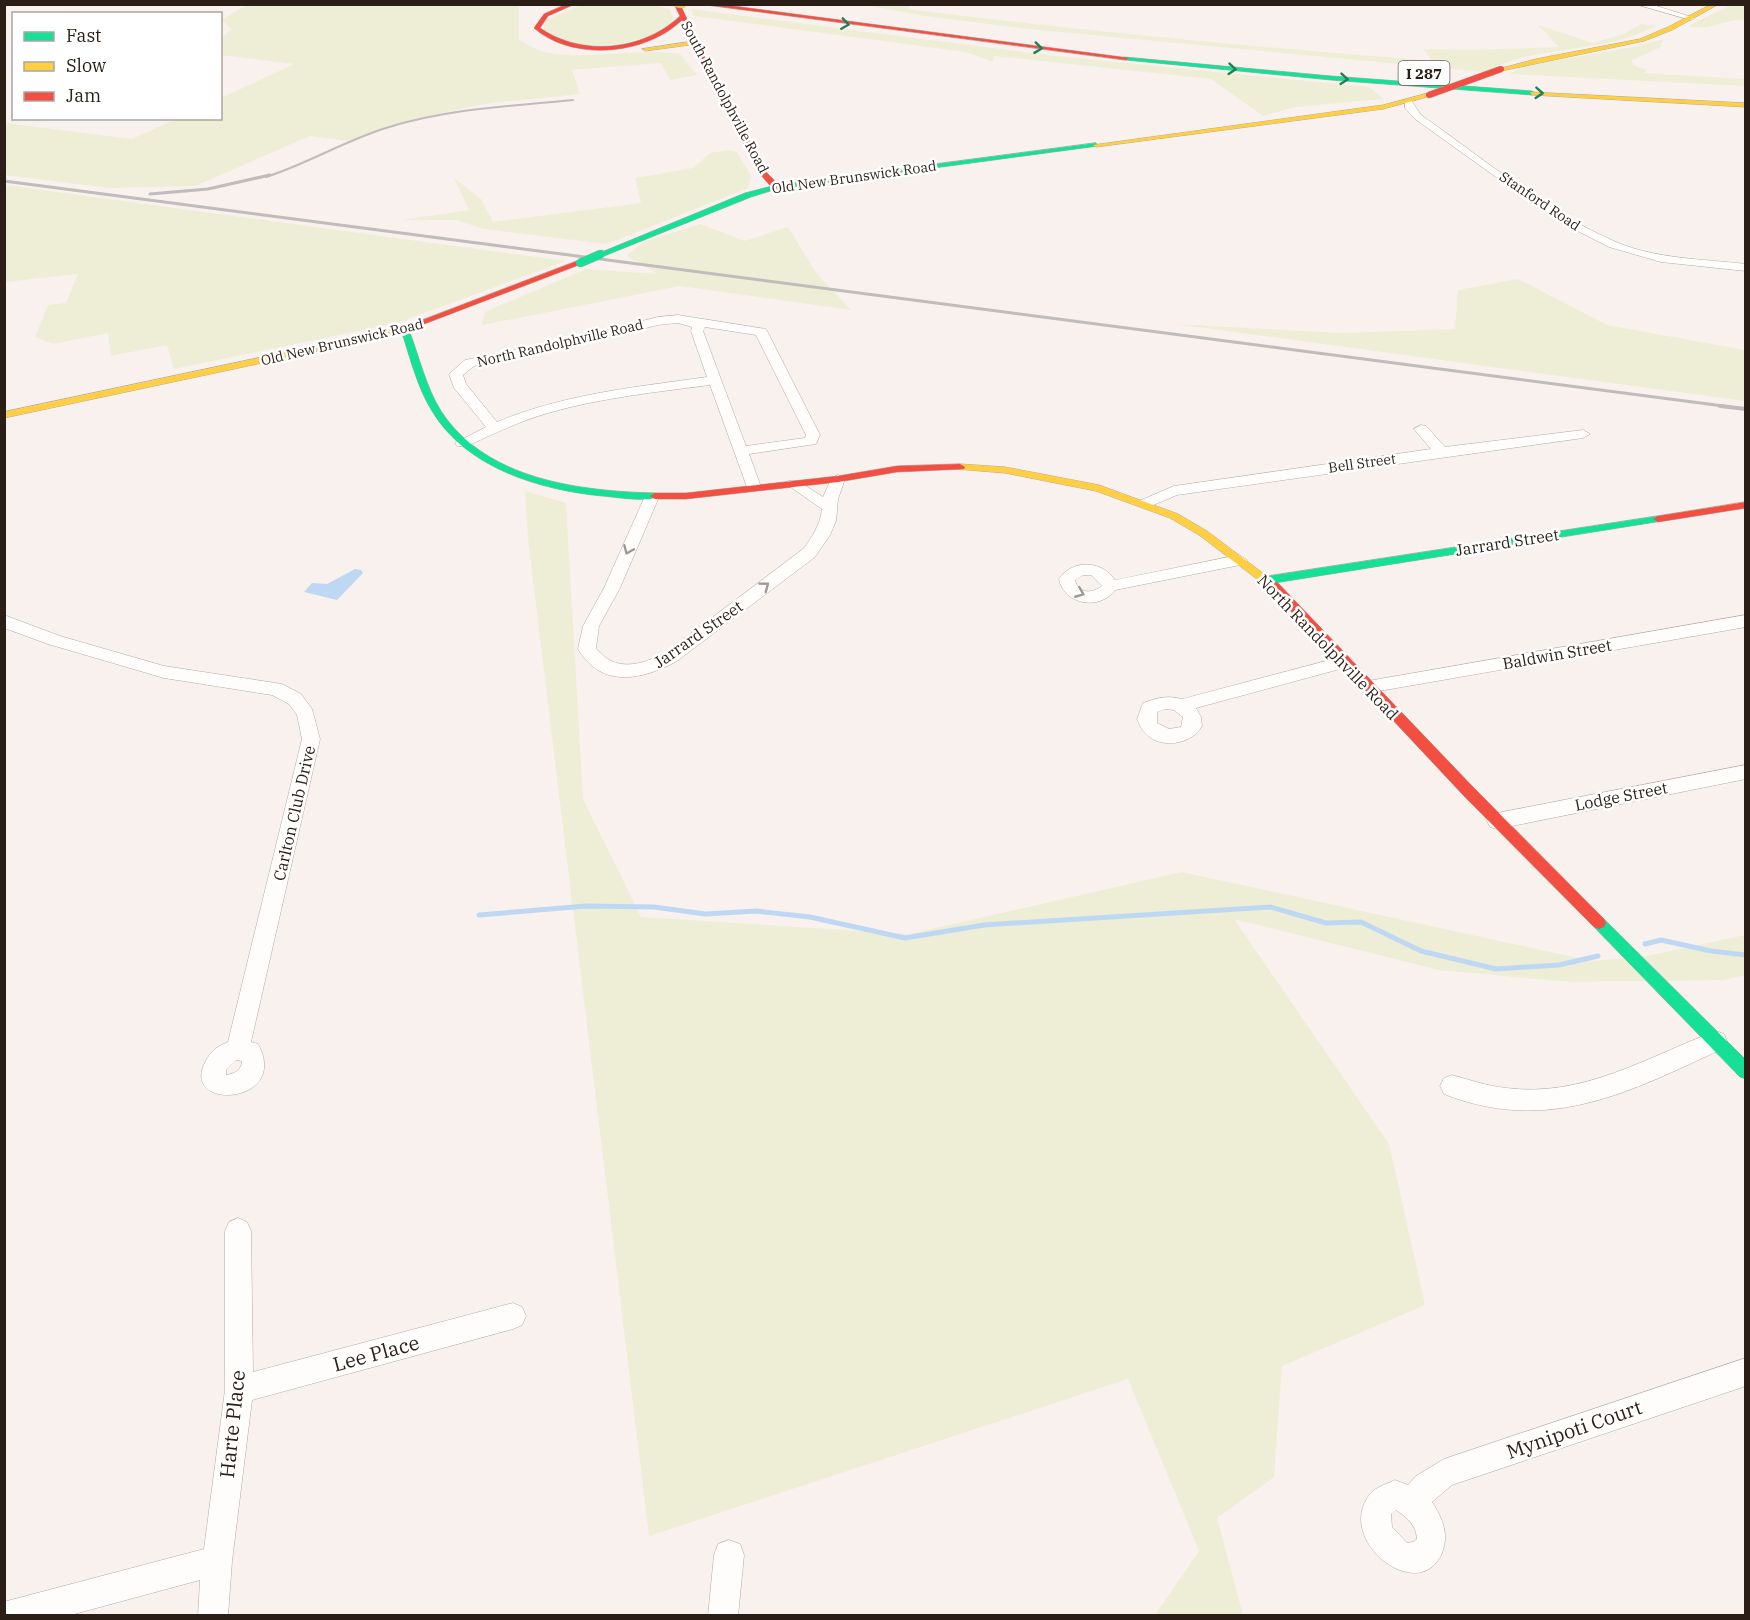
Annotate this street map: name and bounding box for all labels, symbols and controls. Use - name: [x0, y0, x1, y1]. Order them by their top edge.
- legend: [12, 12, 222, 120]
- one-way arrow: [840, 17, 849, 29]
- street label: South Randolphville Road: [677, 18, 773, 177]
- text: Fast: [66, 24, 101, 47]
- one-way arrow: [1034, 41, 1043, 54]
- text: Slow: [66, 54, 106, 77]
- road number: I 287: [1398, 61, 1450, 85]
- one-way arrow: [1228, 62, 1237, 75]
- one-way arrow: [1340, 72, 1349, 85]
- text: Jam: [66, 84, 101, 107]
- one-way arrow: [1534, 87, 1543, 100]
- street label: Old New Brunswick Road: [771, 156, 938, 197]
- street label: Stanford Road: [1496, 167, 1584, 235]
- street label: Old New Brunswick Road: [259, 314, 425, 369]
- street label: North Randolphville Road: [475, 315, 645, 371]
- street label: Bell Street: [1327, 449, 1397, 477]
- street label: Jarrard Street: [1454, 524, 1560, 560]
- one-way arrow: [623, 544, 635, 555]
- street label: North Randolphville Road: [1253, 570, 1403, 724]
- one-way arrow: [758, 583, 769, 594]
- one-way arrow: [1074, 586, 1084, 599]
- street label: Jarrard Street: [650, 596, 747, 672]
- street label: Baldwin Street: [1501, 635, 1613, 673]
- street label: Carlton Club Drive: [269, 743, 319, 883]
- street label: Lodge Street: [1573, 777, 1670, 815]
- street label: Lee Place: [330, 1329, 422, 1377]
- street label: Harte Place: [213, 1369, 251, 1479]
- street label: Mynipoti Court: [1503, 1393, 1645, 1465]

